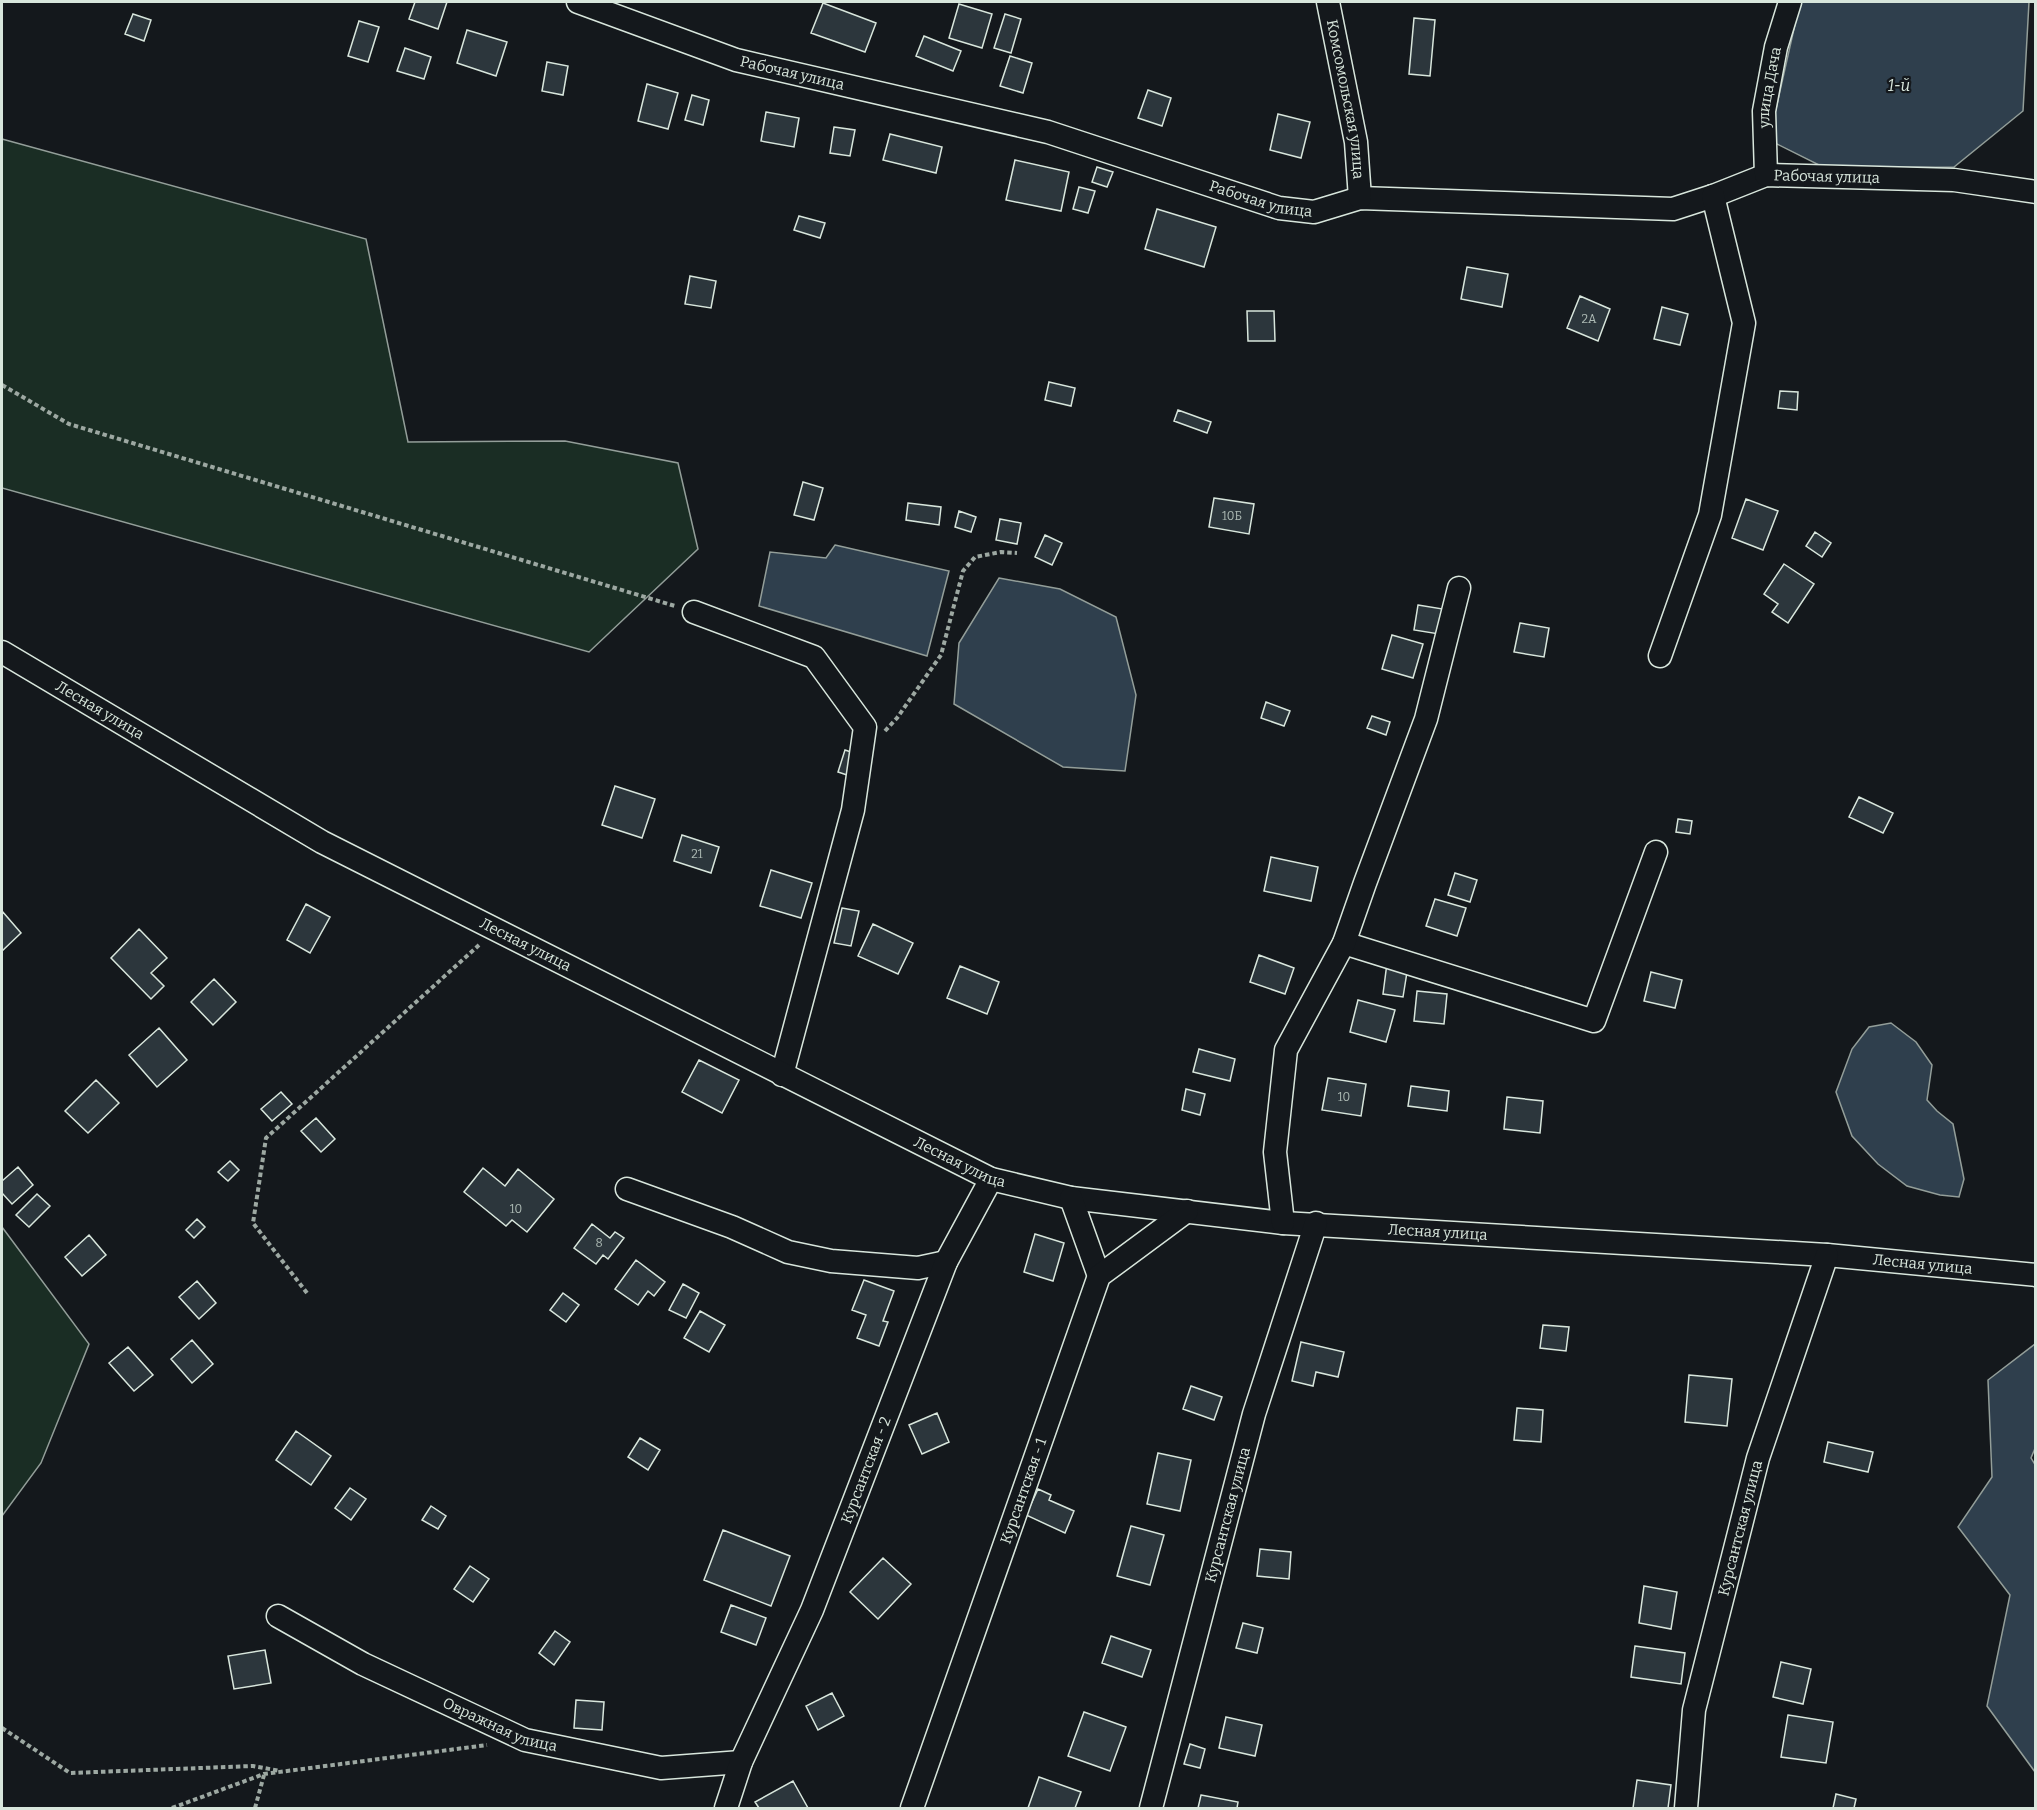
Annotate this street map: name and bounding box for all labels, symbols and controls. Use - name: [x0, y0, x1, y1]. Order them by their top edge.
- street label: Комсомольская улица: [1323, 18, 1368, 180]
- street label: улица Дача: [1755, 45, 1785, 130]
- street label: Рабочая улица: [738, 52, 846, 94]
- water label: 1-й: [1888, 76, 1910, 95]
- street label: Рабочая улица: [1773, 166, 1880, 187]
- street label: Рабочая улица: [1207, 177, 1313, 221]
- house number: 2А: [1581, 312, 1597, 326]
- house number: 10Б: [1222, 509, 1242, 523]
- street label: Лесная улица: [53, 677, 148, 743]
- house number: 21: [691, 847, 703, 861]
- street label: Лесная улица: [477, 914, 574, 975]
- house number: 10: [1338, 1090, 1350, 1104]
- street label: Лесная улица: [911, 1133, 1007, 1191]
- house number: 10: [510, 1202, 522, 1216]
- street label: Лесная улица: [1387, 1220, 1488, 1244]
- house number: 8: [595, 1236, 603, 1250]
- street label: Лесная улица: [1872, 1250, 1973, 1278]
- street label: Курсантская - 2: [837, 1414, 895, 1526]
- street label: Курсантская - 1: [997, 1436, 1050, 1546]
- street label: Курсантская улица: [1201, 1445, 1254, 1585]
- street label: Курсантская улица: [1714, 1458, 1766, 1598]
- street label: Овражная улица: [440, 1694, 559, 1755]

